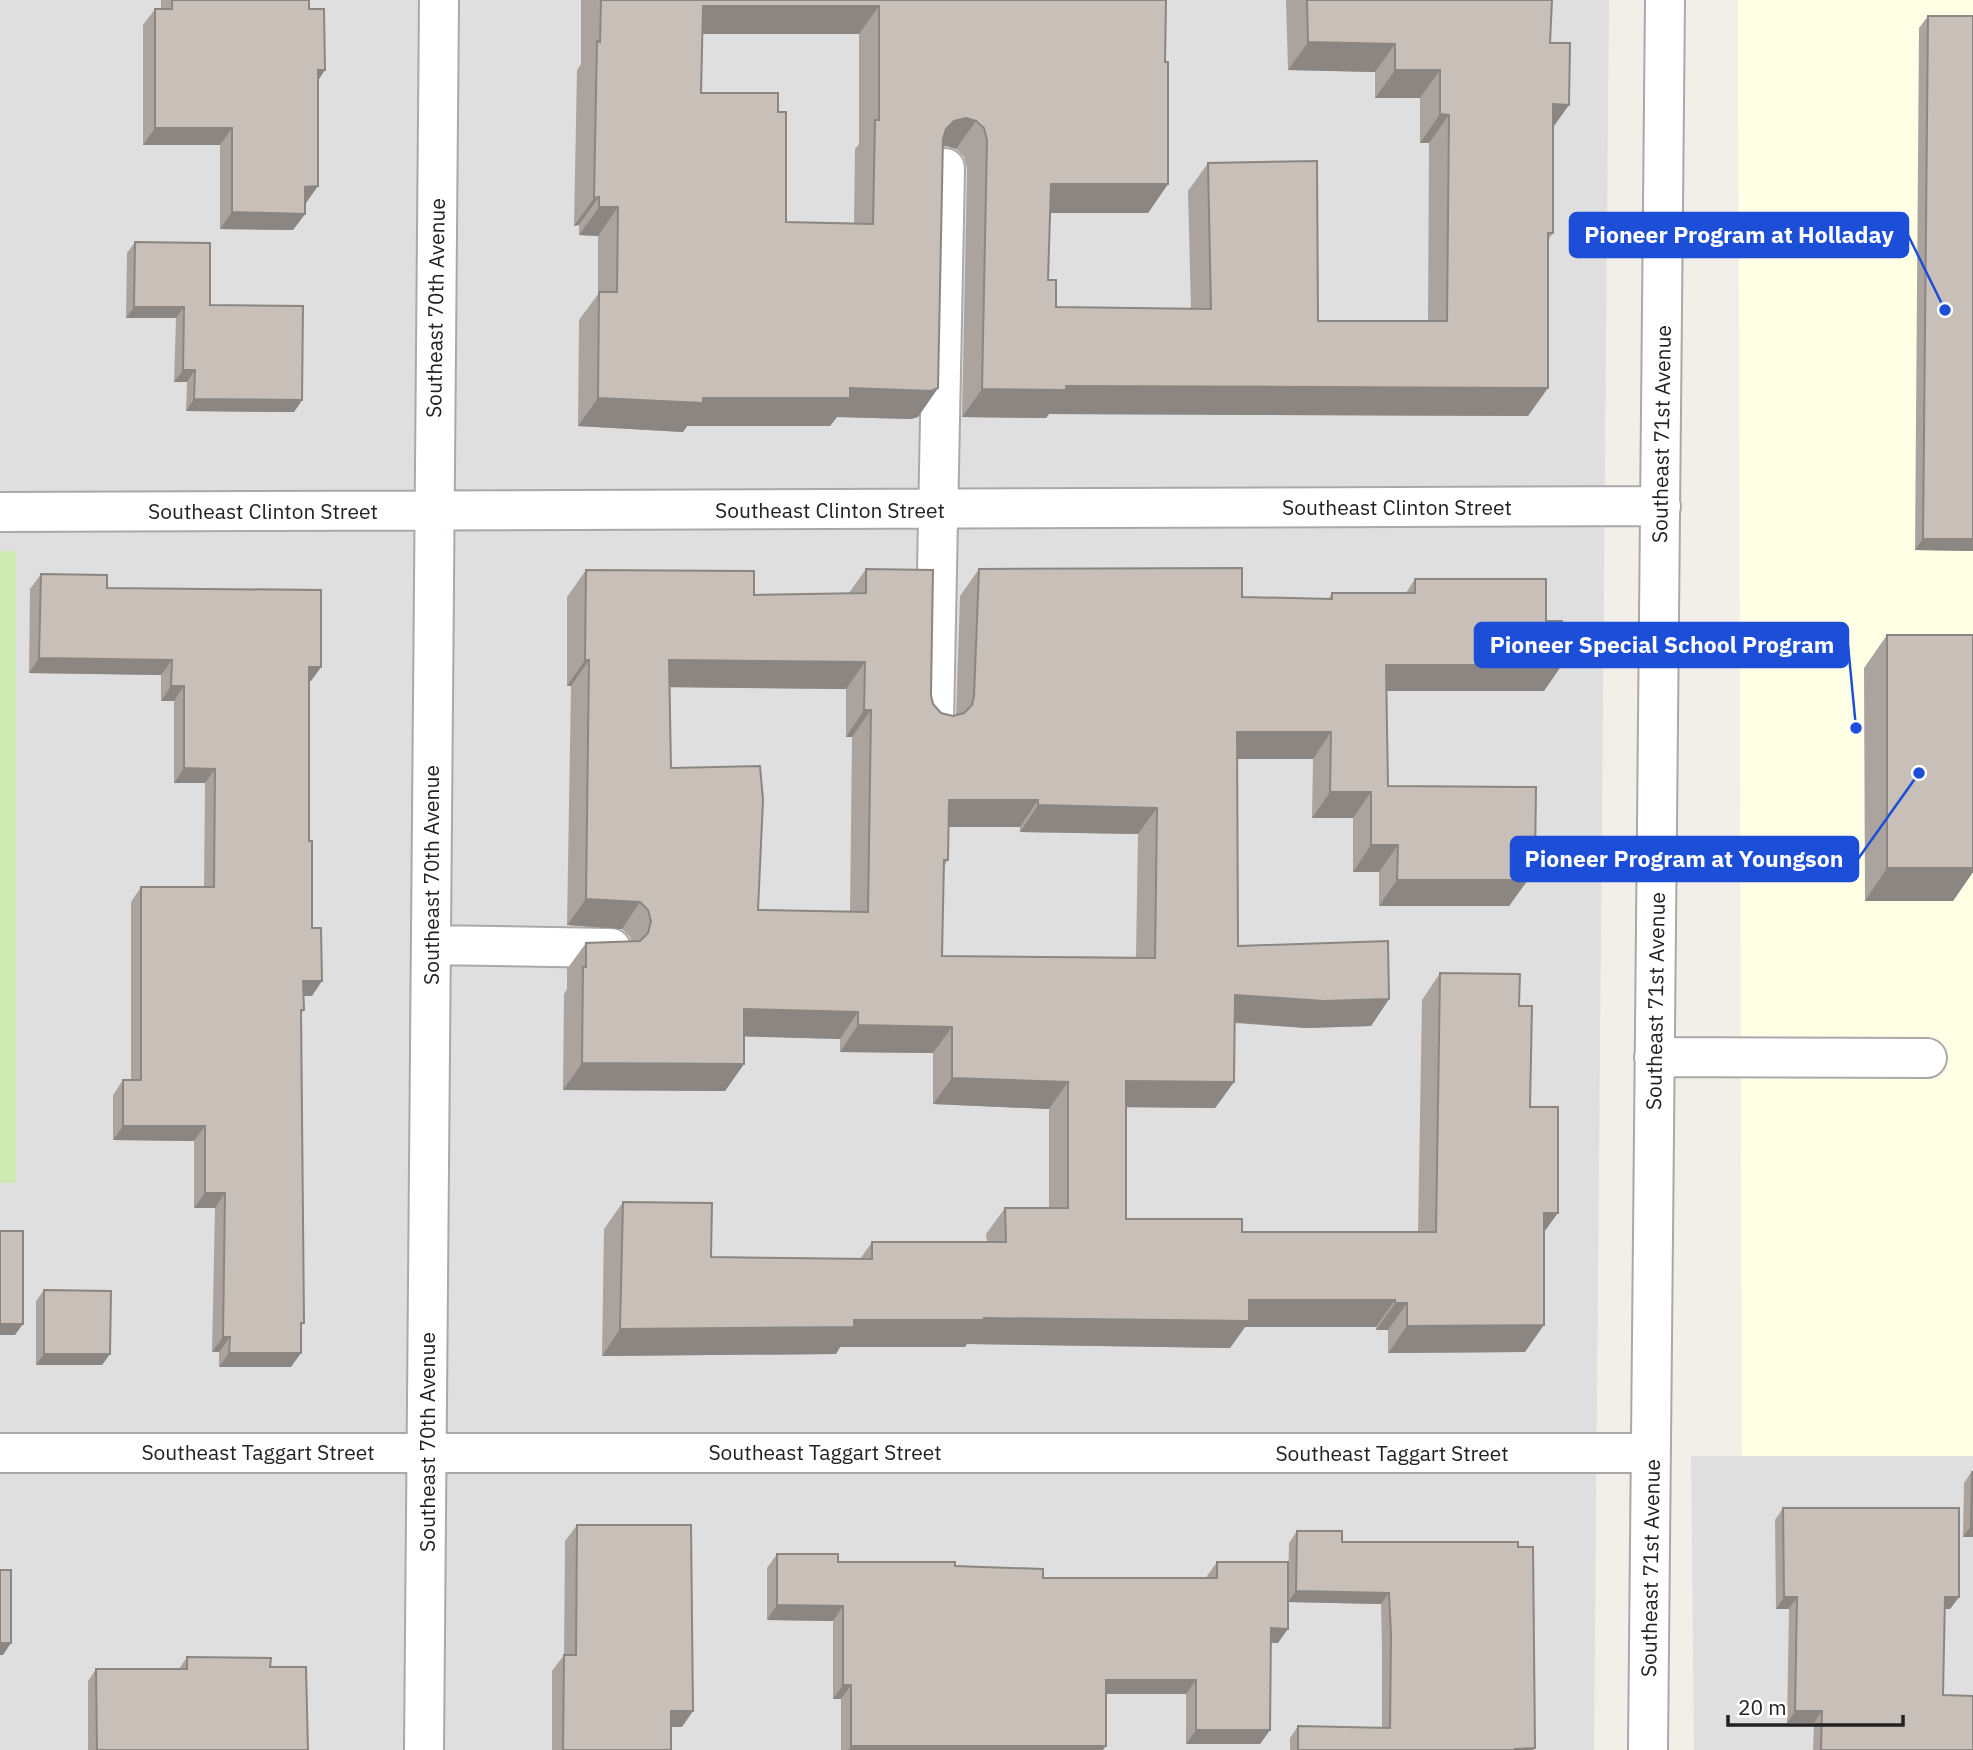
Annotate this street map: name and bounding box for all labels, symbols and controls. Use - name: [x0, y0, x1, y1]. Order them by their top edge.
- street label: Southeast 70th Avenue: [419, 198, 451, 418]
- callout: Pioneer Program at Holladay: [1570, 213, 1908, 257]
- text: Pioneer Program at Holladay: [1584, 219, 1894, 249]
- street label: Southeast 71st Avenue: [1645, 325, 1677, 543]
- street label: Southeast Clinton Street: [1282, 493, 1512, 521]
- street label: Southeast Clinton Street: [715, 496, 945, 524]
- street label: Southeast Clinton Street: [148, 497, 378, 525]
- callout: Pioneer Special School Program: [1475, 623, 1848, 667]
- text: Pioneer Special School Program: [1490, 629, 1834, 659]
- street label: Southeast 70th Avenue: [417, 765, 445, 985]
- callout: Pioneer Program at Youngson: [1511, 837, 1858, 881]
- text: Pioneer Program at Youngson: [1525, 843, 1843, 873]
- street label: Southeast 71st Avenue: [1639, 892, 1671, 1110]
- street label: Southeast 70th Avenue: [413, 1332, 441, 1552]
- street label: Southeast Taggart Street: [141, 1438, 375, 1466]
- street label: Southeast Taggart Street: [708, 1438, 942, 1466]
- street label: Southeast Taggart Street: [1275, 1439, 1509, 1467]
- street label: Southeast 71st Avenue: [1634, 1459, 1666, 1677]
- scale bar: [1728, 1684, 1903, 1728]
- text: 20 m: [1738, 1693, 1787, 1721]

